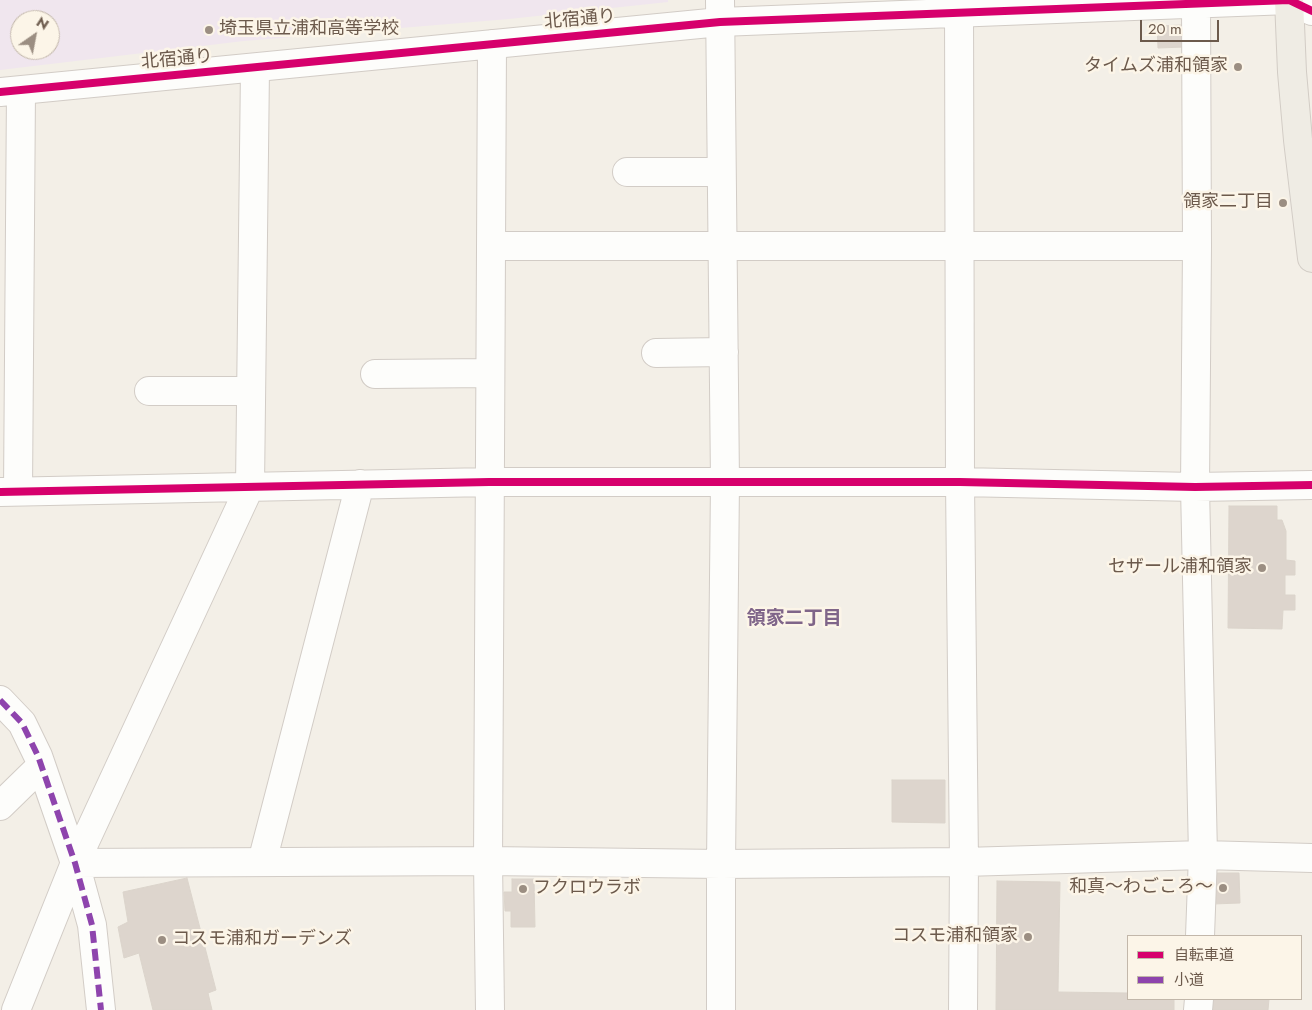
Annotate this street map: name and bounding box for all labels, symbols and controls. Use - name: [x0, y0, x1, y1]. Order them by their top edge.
- street label: 北宿通り: [543, 6, 617, 34]
- north arrow: [10, 10, 60, 60]
- scale bar: [1142, 10, 1221, 42]
- text: N: [33, 12, 53, 35]
- text: 20 m: [1148, 18, 1182, 40]
- place label: 埼玉県立浦和高等学校: [219, 19, 399, 41]
- marker: 埼玉県立浦和高等学校: [203, 24, 215, 36]
- street label: 北宿通り: [140, 46, 214, 74]
- place label: タイムズ浦和領家: [1084, 56, 1228, 78]
- marker: タイムズ浦和領家: [1232, 61, 1244, 73]
- place label: 領家二丁目: [1183, 192, 1273, 214]
- marker: 領家二丁目: [1277, 197, 1289, 209]
- place label: セザール浦和領家: [1108, 557, 1252, 579]
- marker: セザール浦和領家: [1256, 562, 1268, 574]
- district label: 領家二丁目: [747, 608, 841, 630]
- place label: 和真～わごころ～: [1069, 877, 1213, 899]
- place label: フクロウラボ: [533, 878, 641, 900]
- marker: 和真～わごころ～: [1217, 882, 1229, 894]
- marker: フクロウラボ: [517, 883, 529, 895]
- place label: コスモ浦和領家: [892, 926, 1018, 948]
- place label: コスモ浦和ガーデンズ: [172, 929, 352, 951]
- marker: コスモ浦和領家: [1022, 931, 1034, 943]
- marker: コスモ浦和ガーデンズ: [156, 934, 168, 946]
- legend: [1127, 935, 1302, 1000]
- text: 自転車道: [1174, 944, 1234, 966]
- text: 小道: [1174, 969, 1204, 991]

